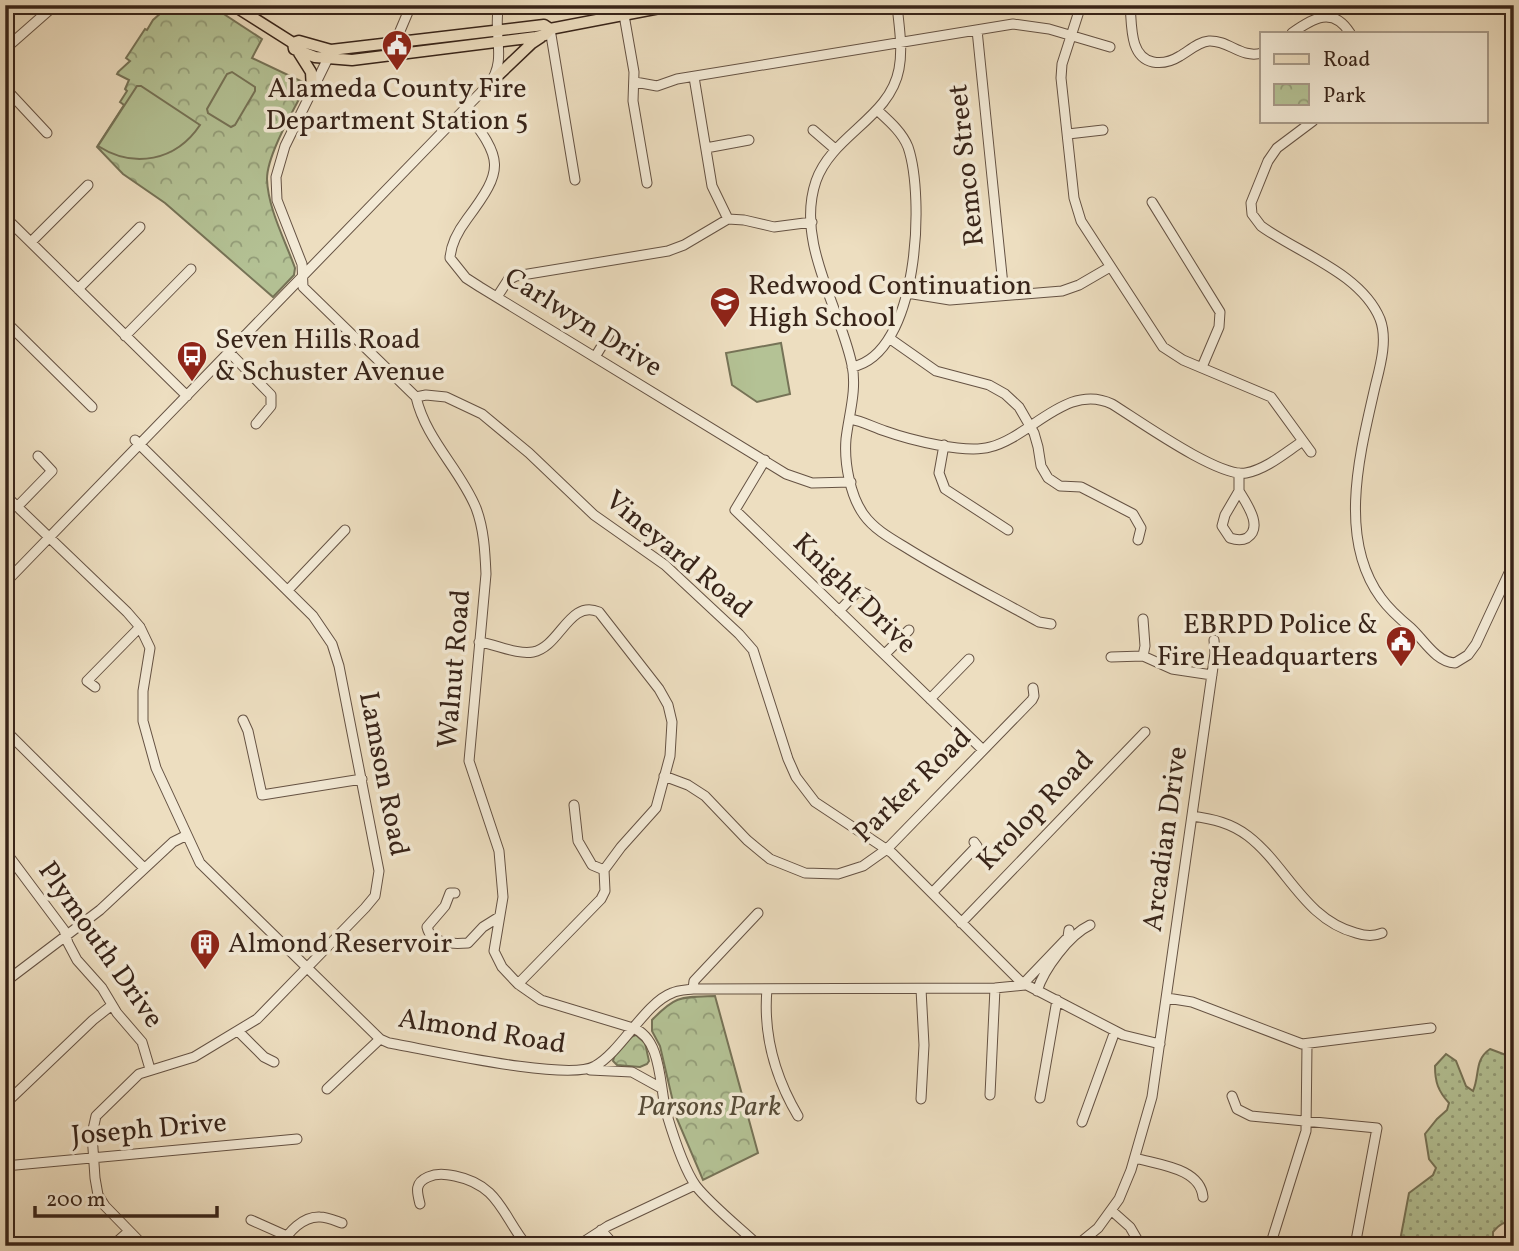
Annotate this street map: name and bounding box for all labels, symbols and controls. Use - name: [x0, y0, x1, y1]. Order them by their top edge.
- public building icon: Alameda County Fire Department Station 5: [380, 28, 414, 72]
- legend: [1260, 32, 1488, 122]
- text: Road: [1323, 46, 1370, 75]
- place label: Alameda County Fire Department Station 5: [265, 70, 529, 141]
- street label: Remco Street: [939, 82, 995, 248]
- text: Park: [1323, 82, 1366, 111]
- street label: Carlwyn Drive: [496, 259, 670, 387]
- place label: Redwood Continuation High School: [748, 267, 1032, 338]
- school or university icon: Redwood Continuation High School: [708, 285, 742, 329]
- place label: Seven Hills Road & Schuster Avenue: [215, 321, 445, 392]
- bus stop icon: Seven Hills Road & Schuster Avenue: [175, 339, 209, 383]
- street label: Vineyard Road: [596, 482, 760, 628]
- street label: Knight Drive: [783, 525, 925, 663]
- street label: Walnut Road: [429, 588, 481, 750]
- place label: EBRPD Police & Fire Headquarters: [1157, 606, 1378, 677]
- public building icon: EBRPD Police & Fire Headquarters: [1384, 624, 1418, 668]
- street label: Lamson Road: [348, 688, 418, 860]
- street label: Parker Road: [845, 720, 981, 852]
- street label: Krolop Road: [969, 742, 1103, 880]
- street label: Arcadian Drive: [1134, 744, 1198, 934]
- street label: Plymouth Drive: [28, 854, 172, 1036]
- place label: Almond Reservoir: [228, 925, 453, 964]
- building icon: Almond Reservoir: [188, 927, 222, 971]
- street label: Almond Road: [395, 1000, 569, 1064]
- park label: Parsons Park: [637, 1088, 781, 1127]
- street label: Joseph Drive: [70, 1104, 228, 1156]
- scale bar: [35, 1174, 217, 1218]
- text: 200 m: [46, 1186, 106, 1215]

